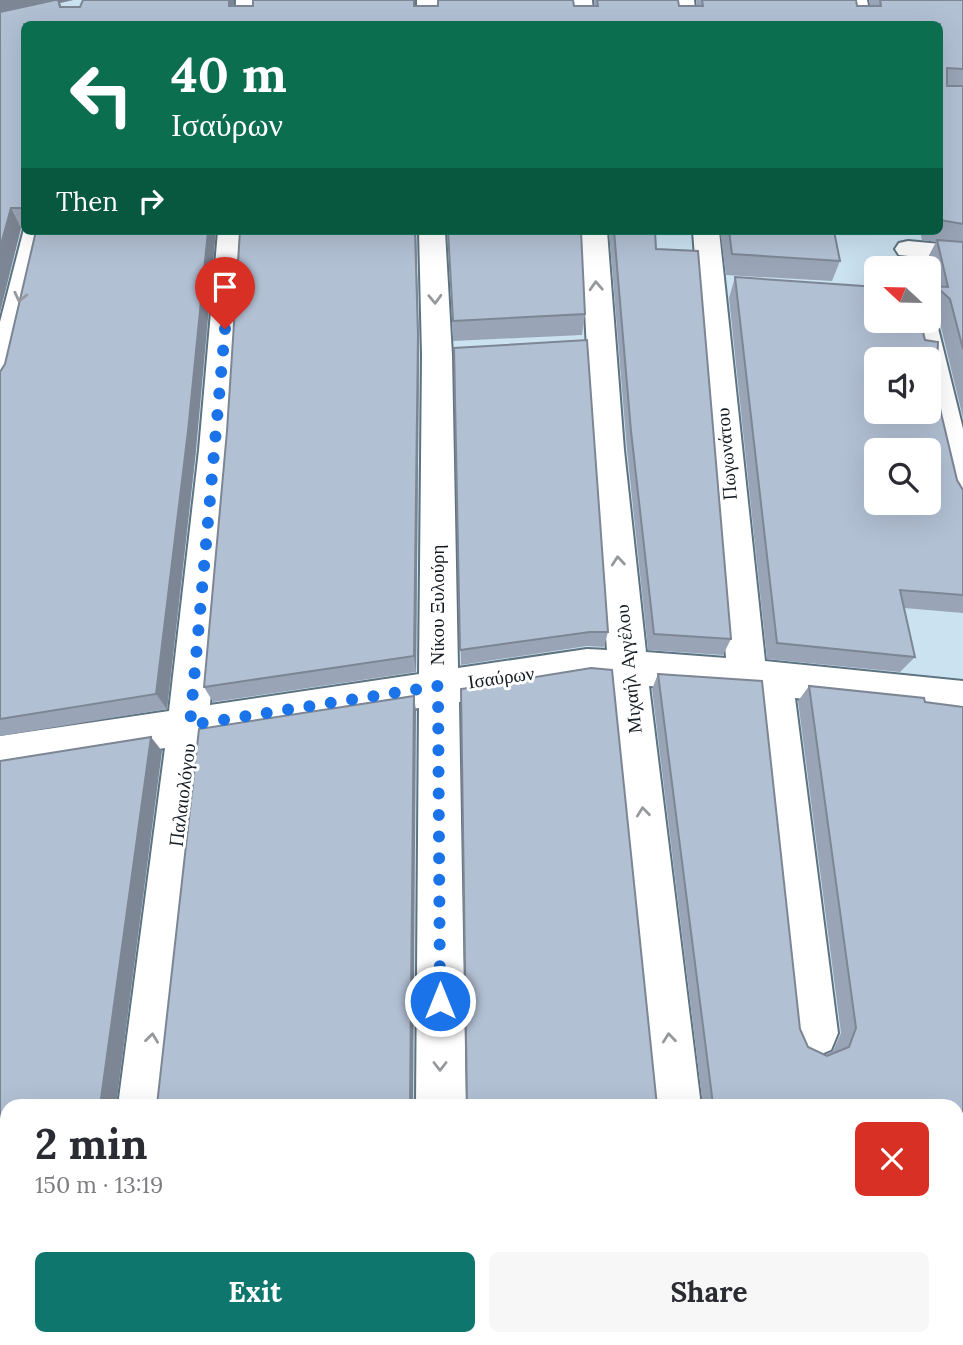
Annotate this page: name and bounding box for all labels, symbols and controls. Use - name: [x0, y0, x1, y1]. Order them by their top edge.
- text: 40 m: [171, 43, 287, 105]
- icon: left: [56, 49, 147, 140]
- text: Ισαύρων: [171, 104, 283, 145]
- icon: right: [132, 182, 170, 220]
- text: Then: [56, 185, 118, 218]
- north arrow: [864, 256, 942, 332]
- map controls: [864, 256, 941, 515]
- pin: [195, 257, 255, 329]
- icon: arrive: [206, 268, 244, 306]
- one-way arrow: [589, 280, 604, 291]
- one-way arrow: [14, 291, 28, 303]
- one-way arrow: [427, 294, 442, 305]
- button: sound: [864, 347, 941, 424]
- street label: Πωγωνάτου: [710, 407, 742, 501]
- button: search: [864, 438, 941, 515]
- street label: Νίκου Ξυλούρη: [425, 544, 449, 666]
- one-way arrow: [611, 556, 626, 567]
- street label: Μιχαήλ Αγγέλου: [609, 603, 647, 735]
- street label: Ισαύρων: [466, 660, 536, 694]
- street label: Παλαιολόγου: [164, 742, 200, 848]
- one-way arrow: [636, 806, 651, 818]
- position arrow: [403, 964, 477, 1038]
- one-way arrow: [144, 1032, 159, 1044]
- one-way arrow: [661, 1032, 676, 1044]
- one-way arrow: [433, 1060, 448, 1071]
- text: 2 min: [35, 1117, 148, 1171]
- button: close: [855, 1122, 929, 1196]
- text: 150 m · 13:19: [35, 1170, 163, 1199]
- button: Exit: [35, 1252, 475, 1332]
- button: Share: [489, 1252, 929, 1332]

